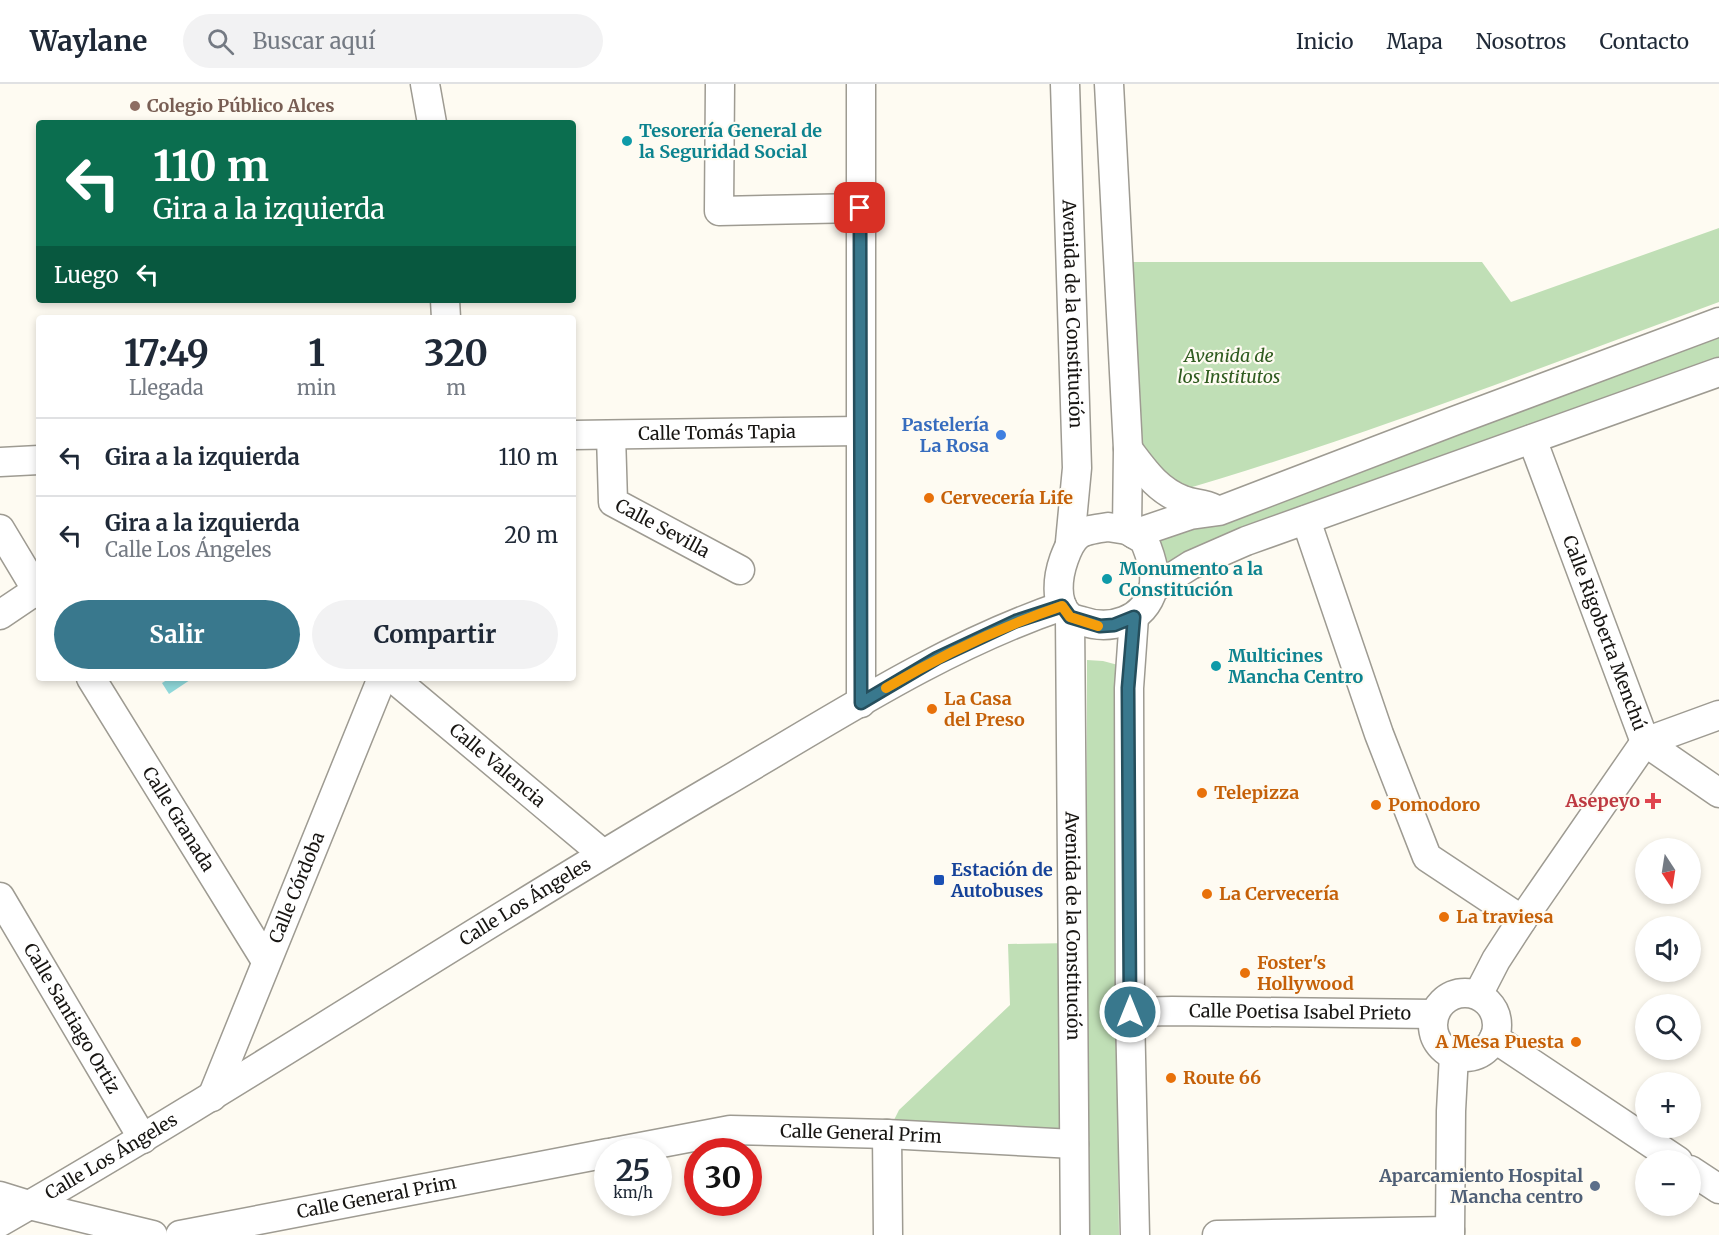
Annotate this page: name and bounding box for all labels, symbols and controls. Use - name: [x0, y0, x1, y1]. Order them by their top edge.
- search box: [183, 14, 603, 68]
- text: Waylane: [30, 23, 147, 59]
- icon: search: [204, 25, 237, 58]
- text: Buscar aquí: [252, 27, 375, 55]
- text: Inicio: [1296, 28, 1354, 55]
- text: Mapa: [1387, 28, 1443, 55]
- text: Nosotros: [1476, 28, 1566, 55]
- text: Contacto: [1599, 28, 1689, 55]
- place label: Colegio Público Alces: [147, 94, 334, 117]
- marker: Colegio Público Alces: [128, 99, 142, 113]
- place label: Tesorería General de la Seguridad Social: [639, 119, 822, 163]
- marker: Tesorería General de la Seguridad Social: [620, 134, 634, 148]
- text: 110 m: [153, 140, 269, 192]
- icon: left: [54, 144, 132, 222]
- pin: [834, 182, 885, 233]
- icon: arrive: [843, 191, 876, 224]
- text: Gira a la izquierda: [153, 192, 385, 226]
- street label: Avenida de la Constitución: [1058, 198, 1088, 429]
- icon: left: [131, 258, 164, 291]
- text: Luego: [54, 261, 119, 289]
- text: 17:49: [124, 331, 209, 376]
- text: 1: [308, 331, 325, 376]
- text: 320: [424, 331, 488, 376]
- park label: Avenida de los Institutos: [1178, 344, 1280, 388]
- text: Llegada: [129, 375, 204, 400]
- text: min: [297, 375, 336, 400]
- text: m: [446, 375, 466, 400]
- place label: Pastelería La Rosa: [901, 413, 989, 457]
- street label: Calle Tomás Tapia: [638, 420, 796, 445]
- marker: Pastelería La Rosa: [994, 428, 1008, 442]
- icon: left: [54, 441, 87, 474]
- text: Gira a la izquierda: [105, 443, 300, 471]
- text: 110 m: [499, 443, 558, 471]
- place label: Cervecería Life: [941, 486, 1073, 509]
- marker: Cervecería Life: [922, 491, 936, 505]
- street label: Calle Sevilla: [611, 493, 714, 563]
- text: Gira a la izquierda: [105, 509, 300, 537]
- icon: left: [54, 519, 87, 552]
- text: 20 m: [504, 521, 558, 549]
- street label: Calle Rigoberta Menchú: [1558, 532, 1652, 734]
- text: Calle Los Ángeles: [105, 537, 272, 562]
- place label: Monumento a la Constitución: [1119, 557, 1263, 601]
- marker: Monumento a la Constitución: [1100, 572, 1114, 586]
- button: Salir: [54, 600, 300, 669]
- button: Compartir: [312, 600, 558, 669]
- place label: Multicines Mancha Centro: [1228, 644, 1364, 688]
- marker: Multicines Mancha Centro: [1209, 659, 1223, 673]
- place label: La Casa del Preso: [944, 687, 1025, 731]
- marker: La Casa del Preso: [925, 702, 939, 716]
- street label: Calle Valencia: [445, 718, 551, 812]
- street label: Calle Granada: [138, 762, 220, 876]
- place label: Telepizza: [1214, 781, 1299, 804]
- marker: Telepizza: [1195, 786, 1209, 800]
- place label: Asepeyo: [1565, 789, 1640, 812]
- marker: Asepeyo: [1644, 792, 1662, 810]
- place label: Pomodoro: [1388, 793, 1481, 816]
- marker: Pomodoro: [1369, 798, 1383, 812]
- street label: Avenida de la Constitución: [1061, 810, 1085, 1041]
- street label: Calle Córdoba: [264, 828, 330, 946]
- north arrow: [1635, 838, 1701, 904]
- map controls: [1635, 838, 1701, 1216]
- street label: Calle Los Ángeles: [455, 852, 595, 951]
- place label: Estación de Autobuses: [950, 858, 1053, 902]
- marker: Estación de Autobuses: [932, 873, 946, 887]
- place label: La Cervecería: [1219, 882, 1339, 905]
- marker: La Cervecería: [1200, 887, 1214, 901]
- place label: La traviesa: [1456, 905, 1554, 928]
- marker: La traviesa: [1437, 910, 1451, 924]
- button: sound: [1635, 916, 1701, 982]
- street label: Calle Santiago Ortiz: [19, 939, 126, 1098]
- place label: Foster's Hollywood: [1257, 951, 1354, 995]
- marker: Foster's Hollywood: [1238, 966, 1252, 980]
- position arrow: [1098, 980, 1162, 1044]
- button: search: [1635, 994, 1701, 1060]
- street label: Calle Poetisa Isabel Prieto: [1189, 999, 1411, 1025]
- place label: A Mesa Puesta: [1434, 1030, 1564, 1053]
- marker: A Mesa Puesta: [1569, 1035, 1583, 1049]
- place label: Route 66: [1183, 1066, 1261, 1089]
- marker: Route 66: [1164, 1071, 1178, 1085]
- button: +: [1635, 1072, 1701, 1138]
- street label: Calle Los Ángeles: [41, 1108, 181, 1204]
- street label: Calle General Prim: [780, 1119, 942, 1148]
- speed limit sign: 30: [684, 1138, 762, 1216]
- button: −: [1635, 1150, 1701, 1216]
- text: 25: [616, 1151, 650, 1189]
- place label: Aparcamiento Hospital Mancha centro: [1378, 1164, 1583, 1208]
- street label: Calle General Prim: [295, 1170, 458, 1223]
- marker: Aparcamiento Hospital Mancha centro: [1588, 1179, 1602, 1193]
- text: km/h: [613, 1183, 653, 1202]

